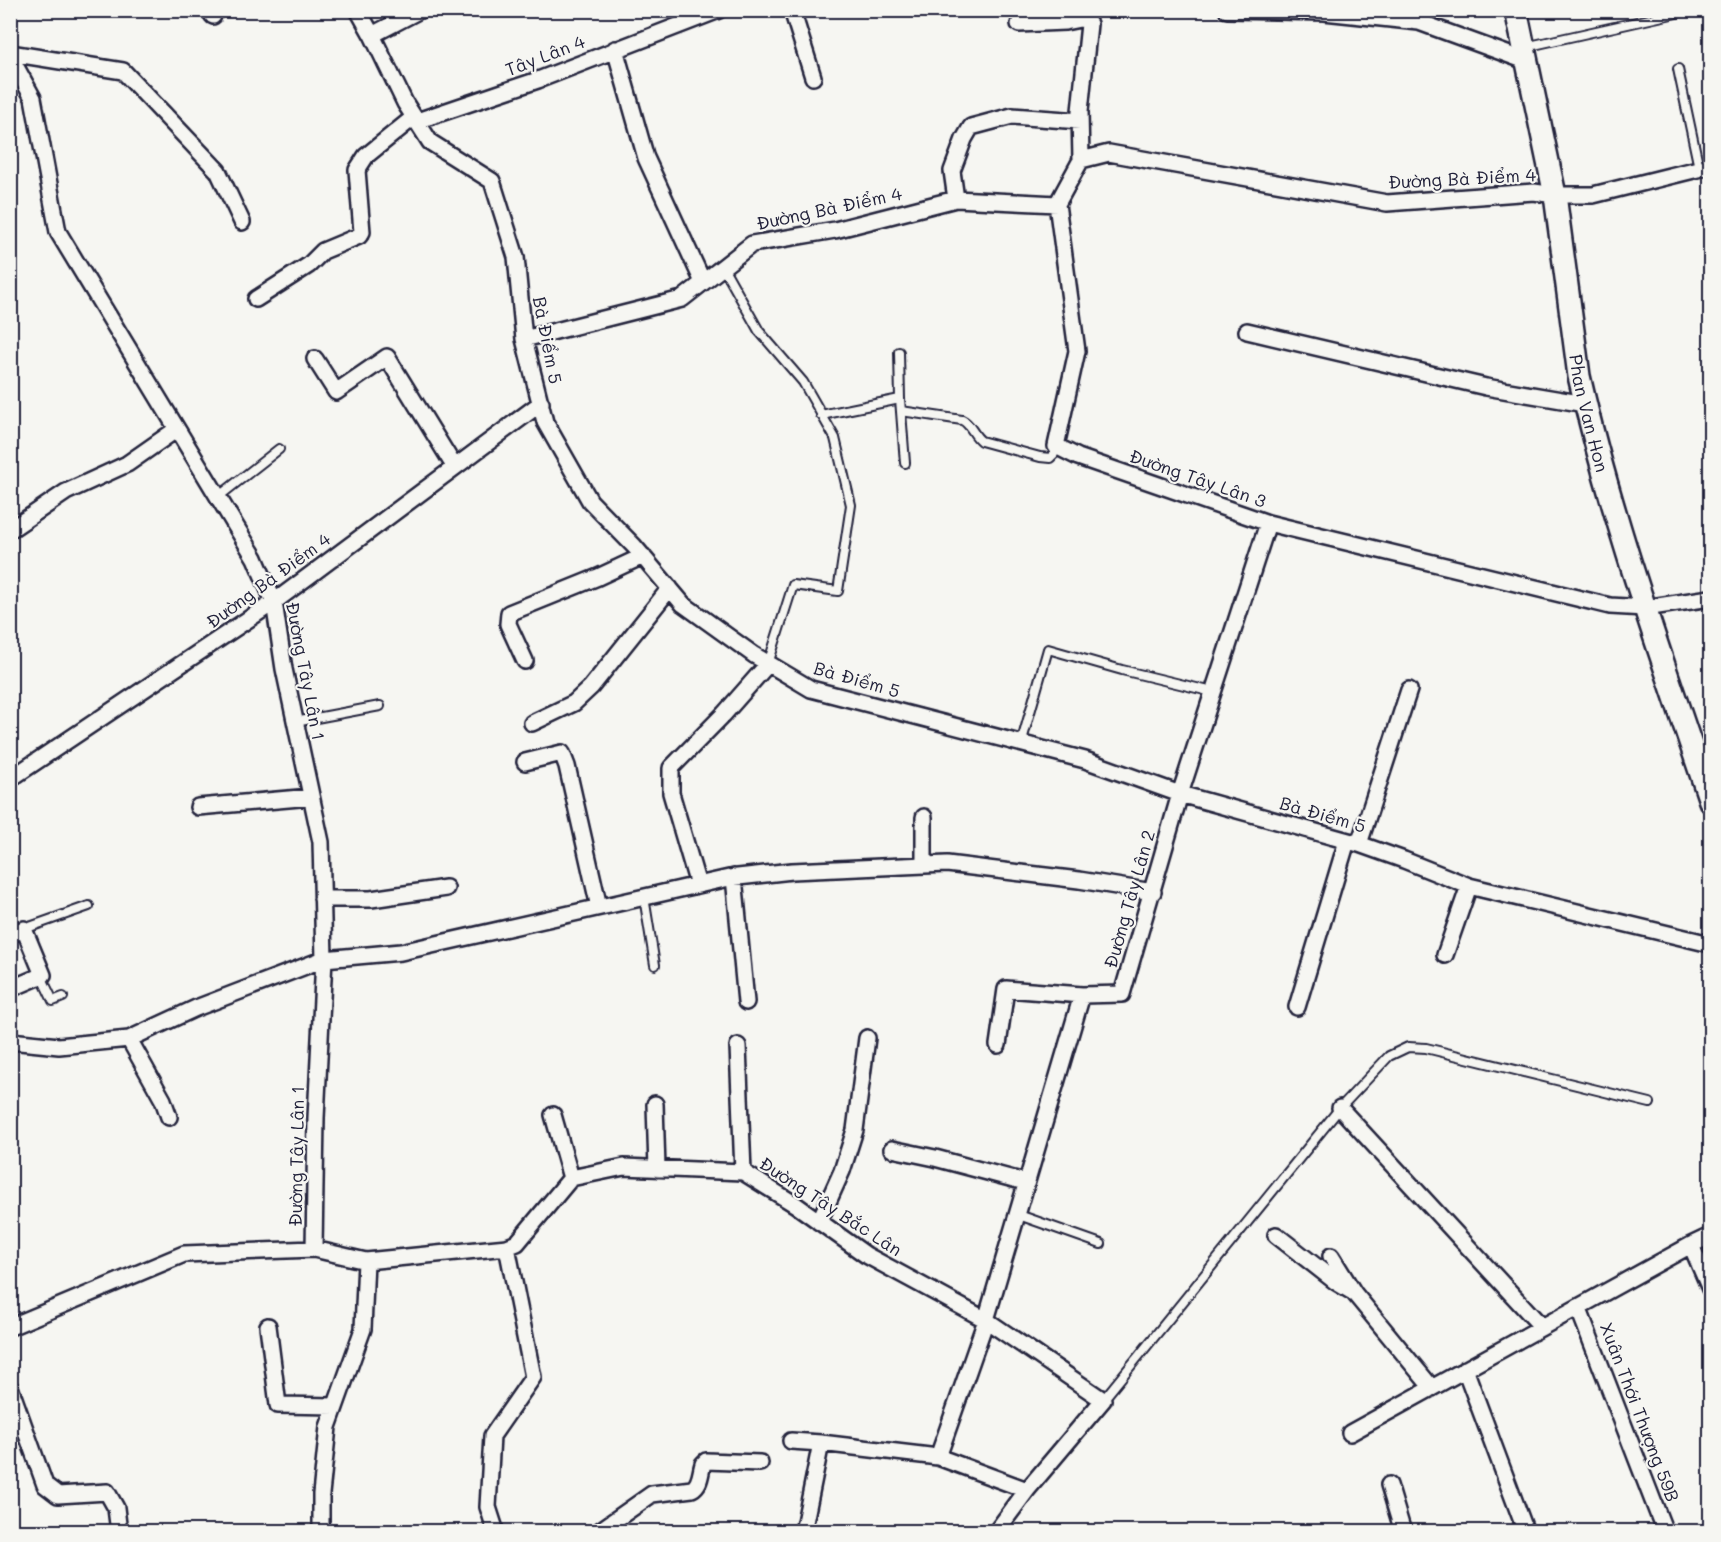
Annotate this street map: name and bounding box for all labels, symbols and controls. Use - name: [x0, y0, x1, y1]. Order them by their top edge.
- street label: Tây Lân 4: [502, 29, 589, 81]
- street label: Đường Bà Điểm 4: [1387, 162, 1537, 194]
- street label: Đường Bà Điểm 4: [754, 181, 904, 235]
- street label: Bà Điểm 5: [528, 294, 568, 386]
- street label: Phan Van Hon: [1564, 353, 1615, 475]
- street label: Đường Tây Lân 3: [1126, 443, 1270, 513]
- street label: Đường Bà Điểm 4: [201, 527, 335, 633]
- street label: Đường Tây Lân 1: [281, 600, 331, 742]
- street label: Bà Điểm 5: [811, 655, 903, 703]
- street label: Bà Điểm 5: [1277, 790, 1369, 838]
- street label: Đường Tây Lân 2: [1098, 827, 1160, 971]
- street label: Đường Tây Lân 1: [283, 1086, 309, 1226]
- street label: Đường Tây Bắc Lân: [755, 1151, 907, 1261]
- street label: Xuân Thới Thượng 59B: [1595, 1319, 1685, 1505]

